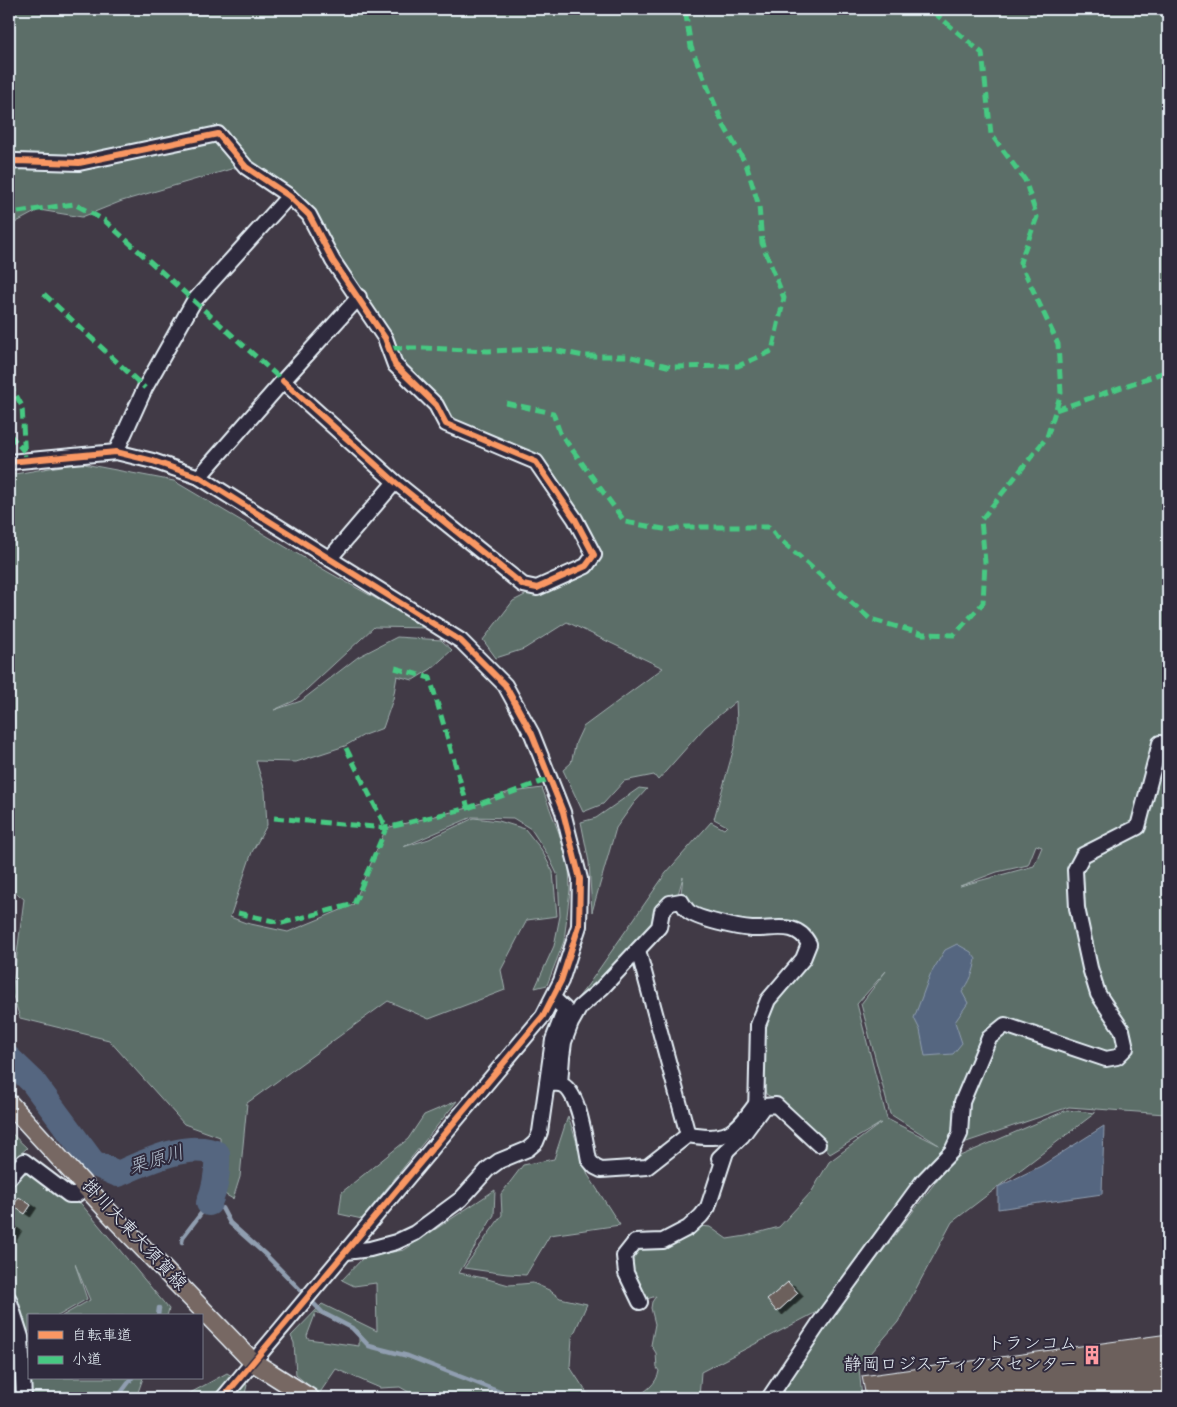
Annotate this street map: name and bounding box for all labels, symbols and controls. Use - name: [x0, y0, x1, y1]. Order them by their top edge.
- water label: 栗原川: [126, 1141, 188, 1183]
- street label: 掛川大東大須賀線: [75, 1175, 191, 1297]
- legend: [28, 1314, 202, 1380]
- text: 自転車道: [72, 1326, 132, 1348]
- place label: トランコム 静岡ロジスティクスセンター: [844, 1333, 1077, 1379]
- building icon: トランコム 静岡ロジスティクスセンター: [1081, 1344, 1103, 1366]
- text: 小道: [72, 1350, 102, 1372]

